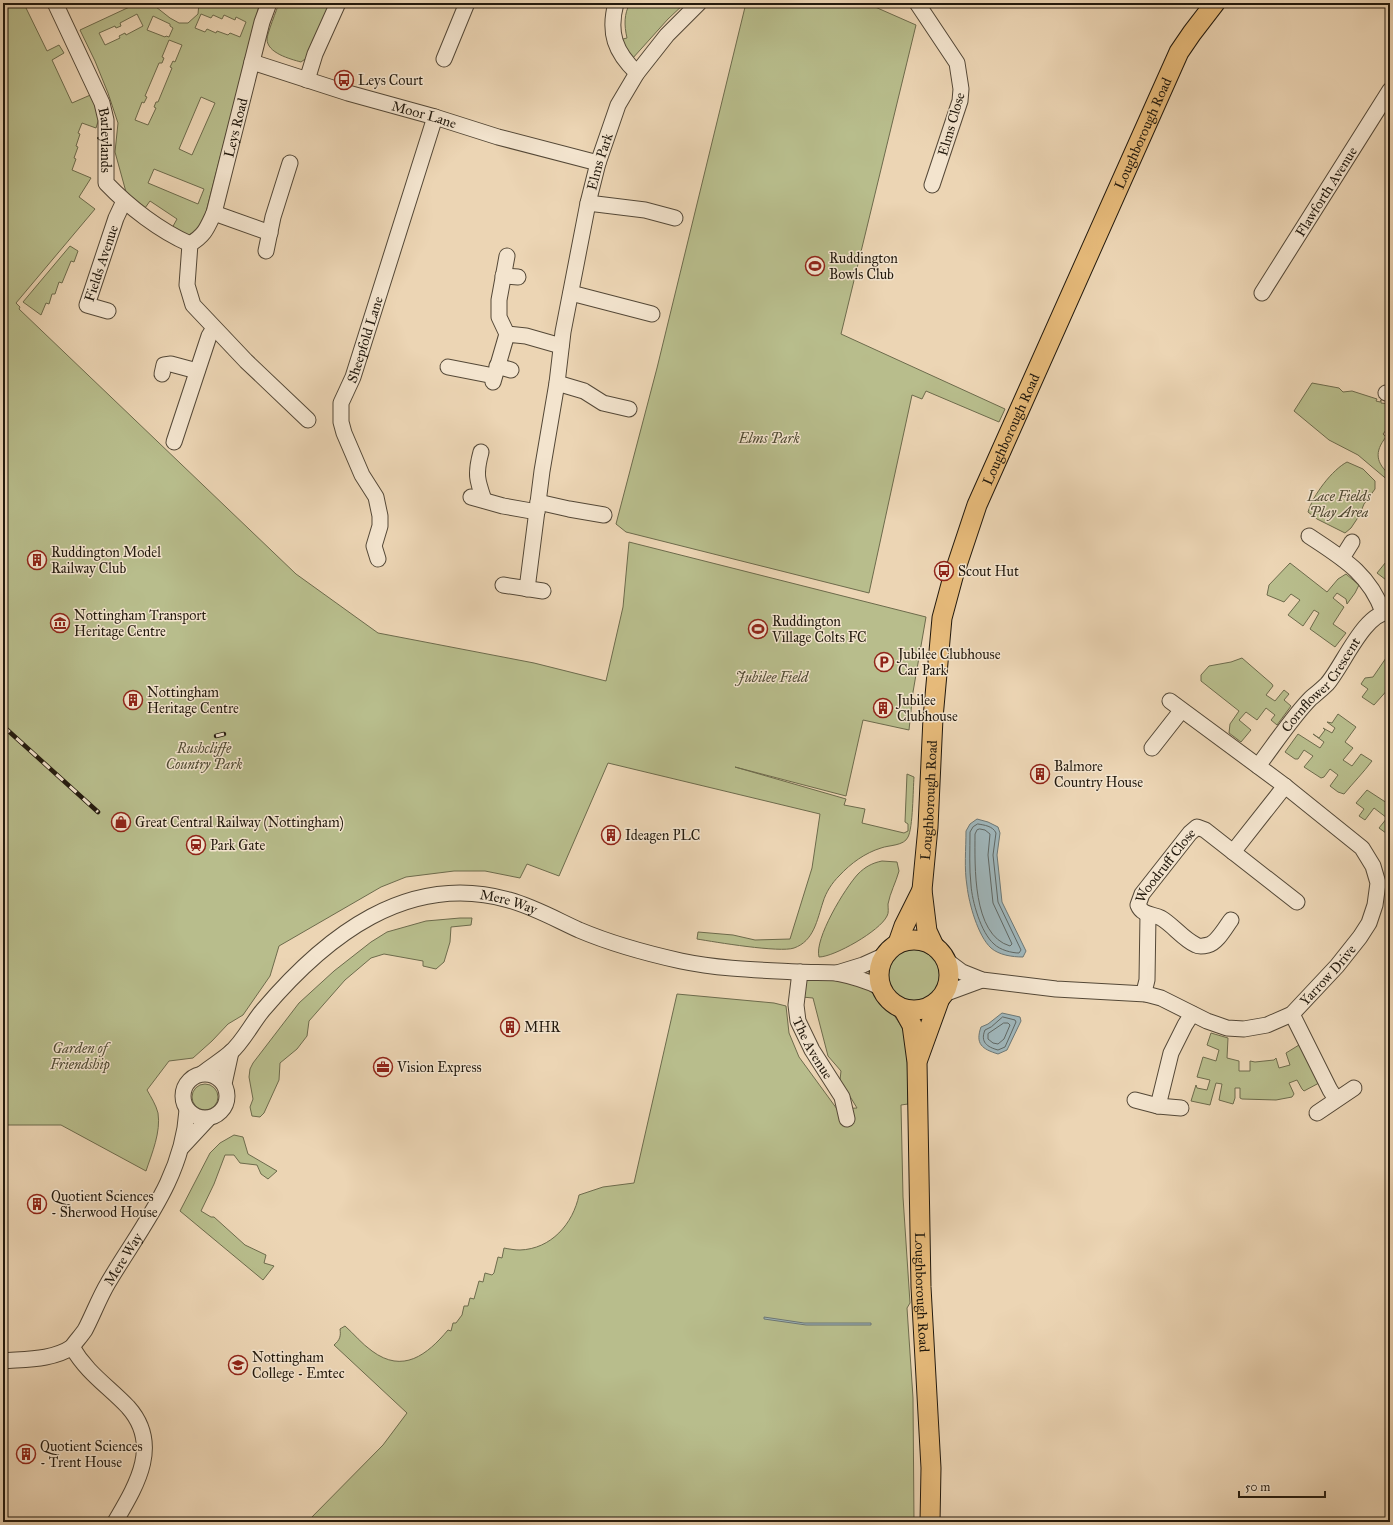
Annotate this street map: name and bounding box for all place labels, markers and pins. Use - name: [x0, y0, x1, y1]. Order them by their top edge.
- bus stop icon: Leys Court: [333, 69, 355, 91]
- place label: Leys Court: [358, 72, 423, 89]
- place label: Ruddington Bowls Club: [829, 250, 898, 283]
- sports icon: Ruddington Bowls Club: [804, 255, 826, 277]
- place label: Ruddington Model Railway Club: [51, 544, 161, 577]
- building icon: Ruddington Model Railway Club: [26, 549, 48, 571]
- bus stop icon: Scout Hut: [933, 560, 955, 582]
- place label: Scout Hut: [958, 563, 1019, 580]
- place label: Nottingham Transport Heritage Centre: [74, 607, 207, 640]
- museum icon: Nottingham Transport Heritage Centre: [49, 612, 71, 634]
- place label: Ruddington Village Colts FC: [771, 613, 867, 646]
- sports icon: Ruddington Village Colts FC: [747, 618, 769, 640]
- place label: Jubilee Clubhouse Car Park: [896, 646, 1001, 679]
- parking icon: Jubilee Clubhouse Car Park: [873, 651, 895, 673]
- place label: Nottingham Heritage Centre: [147, 684, 239, 717]
- building icon: Nottingham Heritage Centre: [122, 689, 144, 711]
- place label: Jubilee Clubhouse: [895, 692, 958, 725]
- building icon: Jubilee Clubhouse: [872, 697, 894, 719]
- place label: Balmore Country House: [1054, 758, 1143, 791]
- building icon: Balmore Country House: [1029, 763, 1051, 785]
- shop icon: Great Central Railway (Nottingham): [110, 811, 132, 833]
- place label: Great Central Railway (Nottingham): [135, 814, 344, 832]
- building icon: Ideagen PLC: [600, 824, 622, 846]
- place label: Ideagen PLC: [625, 827, 700, 844]
- station icon: Park Gate: [185, 834, 207, 856]
- place label: Park Gate: [210, 837, 265, 854]
- building icon: MHR: [499, 1016, 521, 1038]
- place label: MHR: [524, 1019, 562, 1036]
- office icon: Vision Express: [372, 1056, 394, 1078]
- place label: Vision Express: [396, 1059, 482, 1076]
- place label: Quotient Sciences - Sherwood House: [51, 1188, 158, 1221]
- building icon: Quotient Sciences - Sherwood House: [26, 1193, 48, 1215]
- place label: Nottingham College - Emtec: [252, 1349, 345, 1382]
- school or university icon: Nottingham College - Emtec: [227, 1354, 249, 1376]
- place label: Quotient Sciences - Trent House: [40, 1438, 143, 1471]
- building icon: Quotient Sciences - Trent House: [15, 1443, 37, 1465]

